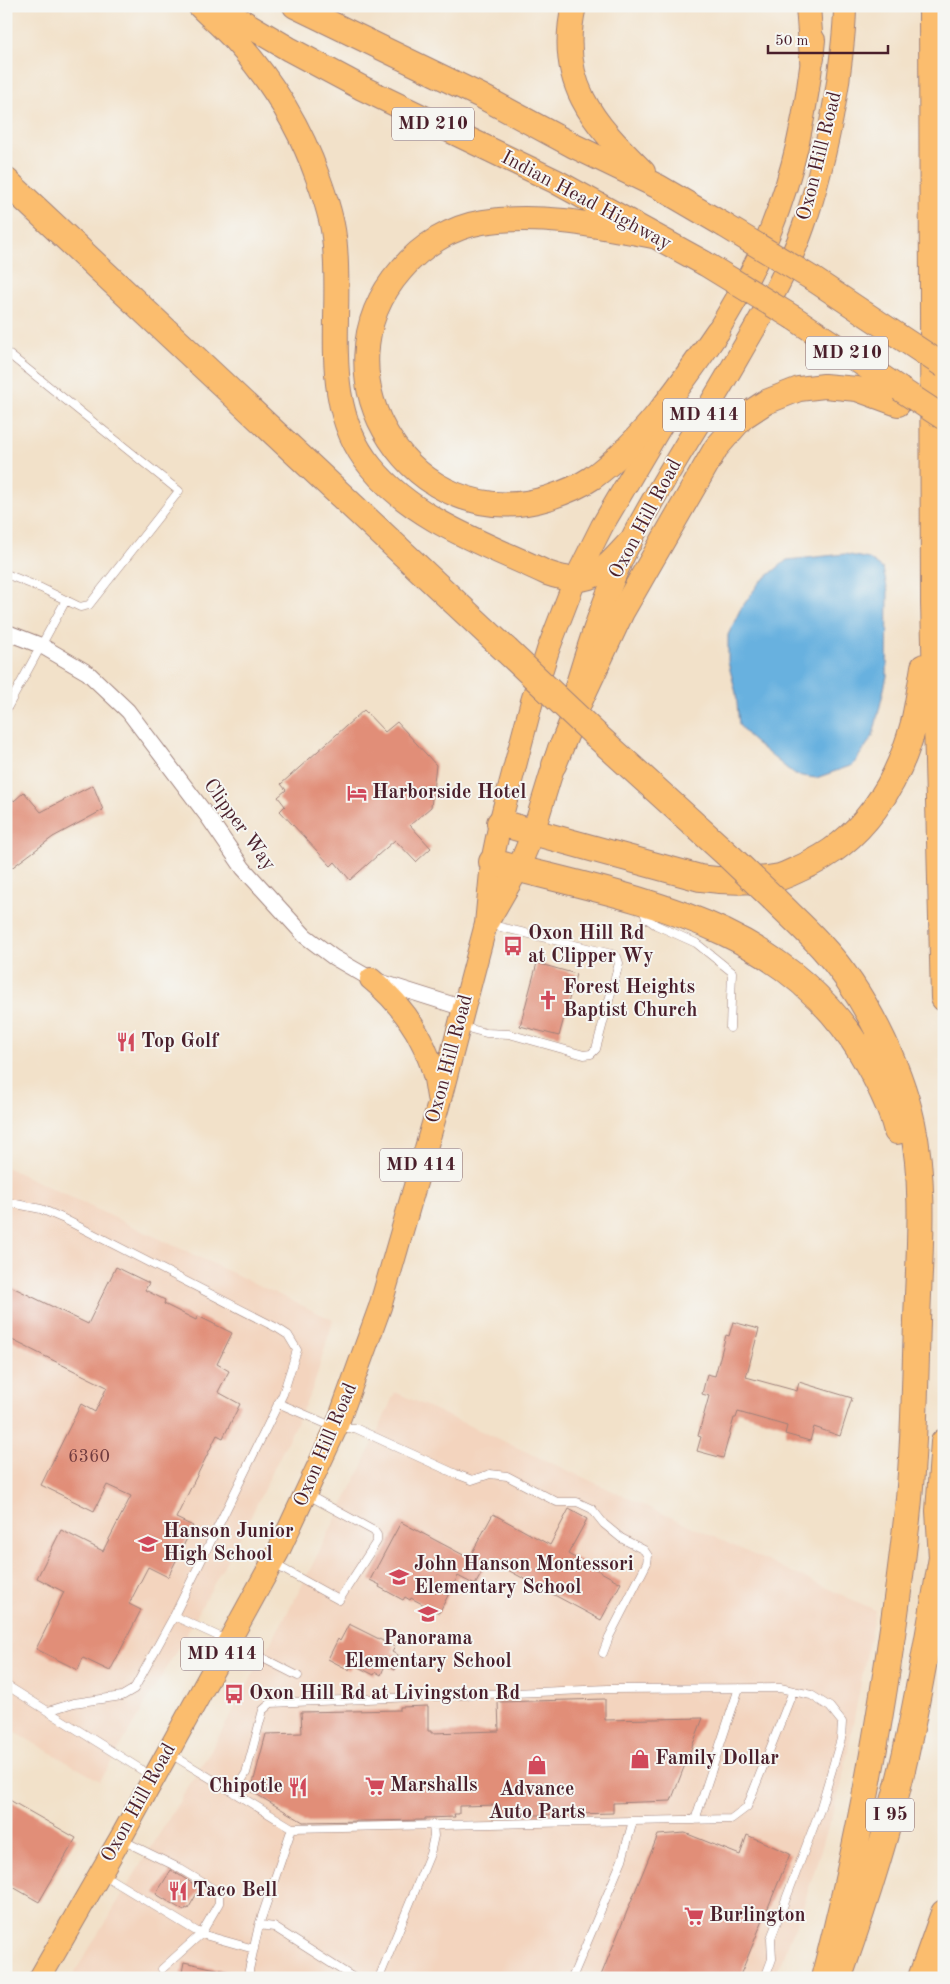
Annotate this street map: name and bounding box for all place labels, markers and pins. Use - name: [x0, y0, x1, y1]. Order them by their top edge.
- hotel icon: Harborside Hotel: [346, 782, 368, 804]
- place label: Harborside Hotel: [372, 783, 526, 803]
- place label: Oxon Hill Rd at Clipper Wy: [528, 924, 654, 967]
- bus stop icon: Oxon Hill Rd at Clipper Wy: [502, 935, 524, 957]
- place label: Forest Heights Baptist Church: [563, 978, 698, 1021]
- church icon: Forest Heights Baptist Church: [537, 989, 559, 1011]
- restaurant icon: Top Golf: [115, 1031, 137, 1053]
- place label: Top Golf: [141, 1032, 220, 1052]
- place label: Hanson Junior High School: [163, 1522, 294, 1565]
- school or university icon: Hanson Junior High School: [137, 1533, 159, 1555]
- place label: John Hanson Montessori Elementary School: [414, 1555, 634, 1598]
- school or university icon: John Hanson Montessori Elementary School: [388, 1566, 410, 1588]
- school or university icon: Panorama Elementary School: [417, 1603, 439, 1625]
- place label: Panorama Elementary School: [344, 1629, 512, 1672]
- bus stop icon: Oxon Hill Rd at Livingston Rd: [223, 1683, 245, 1705]
- place label: Oxon Hill Rd at Livingston Rd: [249, 1684, 520, 1704]
- shop icon: Family Dollar: [629, 1748, 651, 1770]
- place label: Family Dollar: [655, 1749, 779, 1769]
- shop icon: Advance Auto Parts: [526, 1754, 548, 1776]
- supermarket icon: Marshalls: [364, 1775, 386, 1797]
- restaurant icon: Chipotle: [287, 1776, 309, 1798]
- place label: Marshalls: [390, 1776, 478, 1796]
- place label: Chipotle: [209, 1777, 283, 1797]
- place label: Advance Auto Parts: [489, 1780, 585, 1823]
- restaurant icon: Taco Bell: [167, 1880, 189, 1902]
- place label: Taco Bell: [193, 1881, 277, 1901]
- supermarket icon: Burlington: [683, 1905, 705, 1927]
- place label: Burlington: [709, 1906, 806, 1926]

